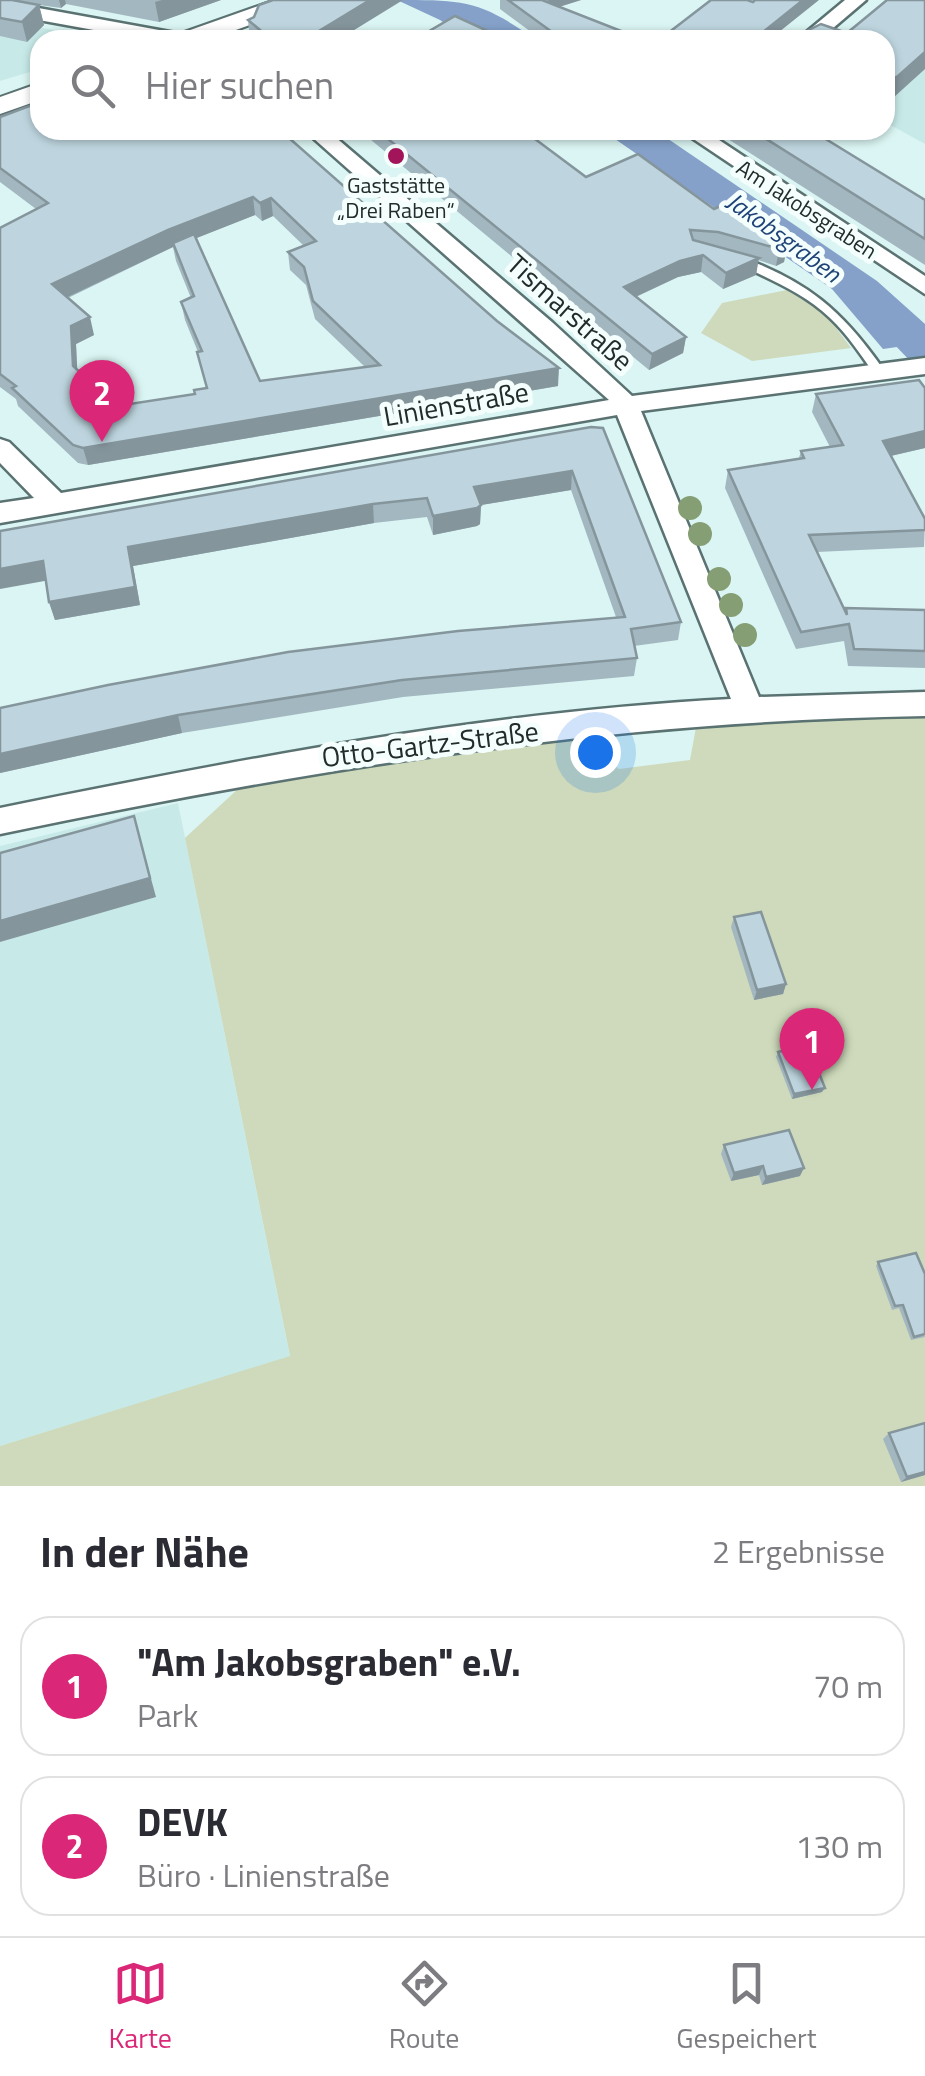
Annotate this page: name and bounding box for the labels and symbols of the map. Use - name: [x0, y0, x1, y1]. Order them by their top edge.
- marker: Gaststätte „Drei Raben“: [385, 145, 407, 167]
- street label: Am Jakobsgraben: [732, 154, 882, 264]
- place label: Gaststätte „Drei Raben“: [337, 168, 455, 227]
- water label: Jakobsgraben: [721, 186, 847, 288]
- street label: Tismarstraße: [497, 243, 643, 380]
- pin: 2: [70, 360, 134, 442]
- street label: Linienstraße: [380, 370, 532, 437]
- street label: Otto-Gartz-Straße: [319, 709, 541, 778]
- your location: [570, 727, 621, 778]
- pin: 1: [780, 1008, 844, 1090]

